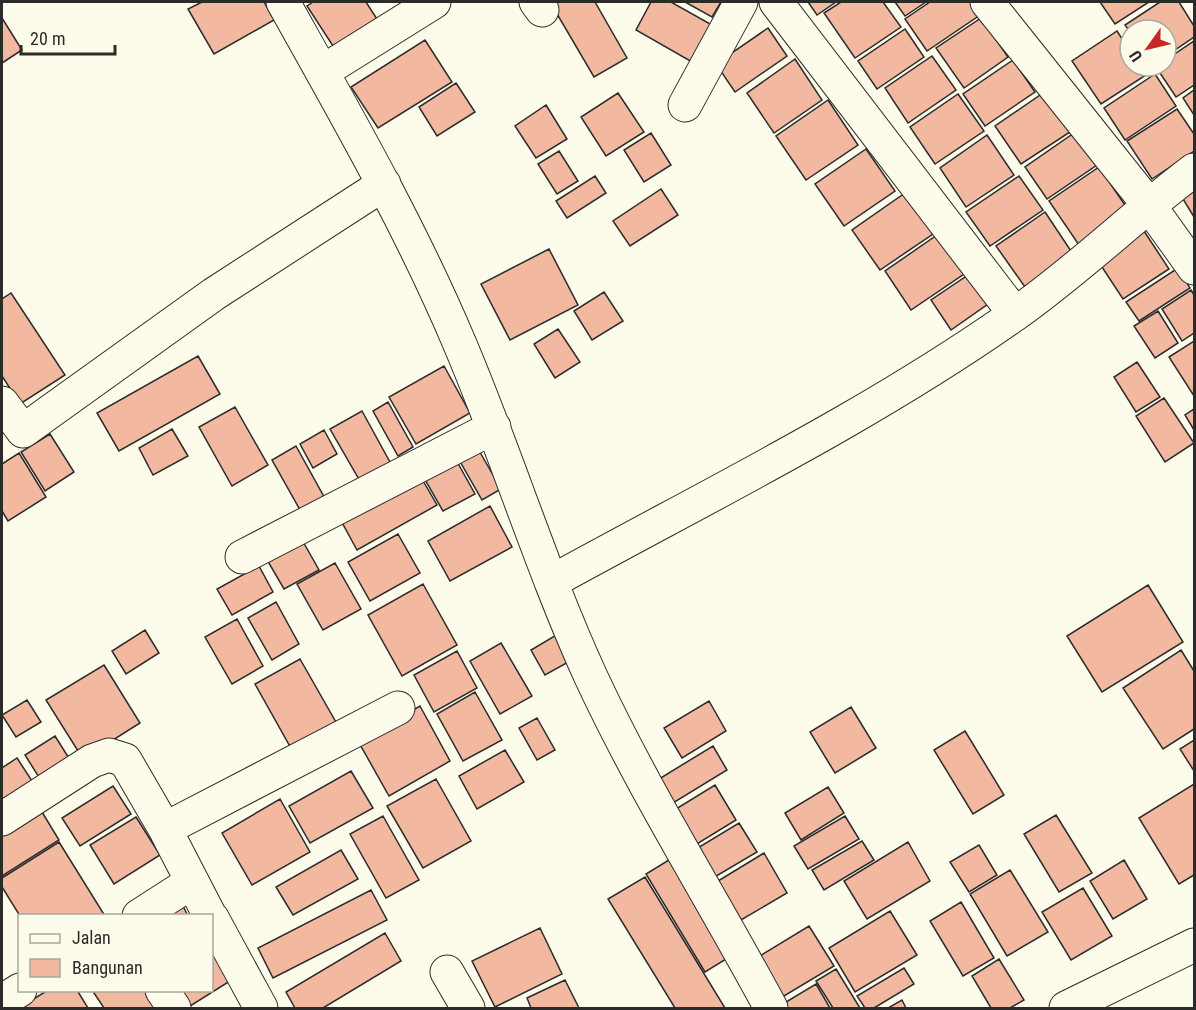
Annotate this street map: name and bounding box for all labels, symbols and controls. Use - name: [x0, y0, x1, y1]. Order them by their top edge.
- scale bar: [21, 18, 116, 56]
- north arrow: [1118, 18, 1178, 78]
- text: 20 m: [30, 28, 65, 49]
- text: U: [1126, 47, 1146, 65]
- legend: [18, 914, 213, 992]
- text: Jalan: [72, 927, 111, 948]
- text: Bangunan: [72, 957, 143, 978]

